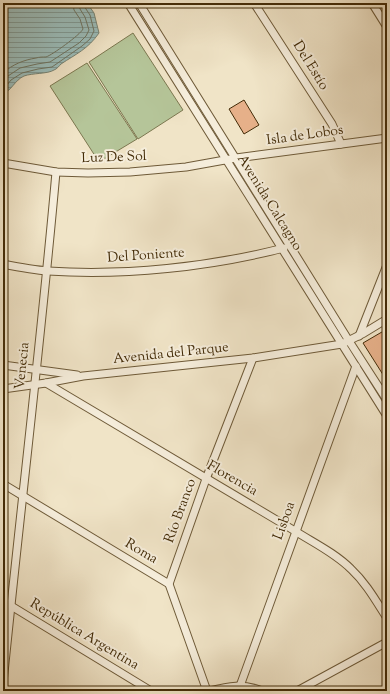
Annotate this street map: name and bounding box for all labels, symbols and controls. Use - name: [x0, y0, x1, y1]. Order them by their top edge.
- street label: Del Estío: [287, 37, 333, 95]
- street label: Isla de Lobos: [265, 121, 345, 151]
- street label: Luz De Sol: [81, 147, 147, 169]
- street label: Avenida Calcagno: [231, 151, 307, 255]
- street label: Del Poniente: [107, 243, 185, 269]
- street label: Avenida del Parque: [112, 338, 230, 370]
- street label: Venecia: [11, 341, 36, 391]
- street label: Florencia: [203, 456, 262, 502]
- street label: Río Branco: [160, 476, 202, 546]
- street label: Lisboa: [269, 498, 301, 543]
- street label: Roma: [121, 534, 162, 570]
- street label: República Argentina: [26, 594, 143, 676]

